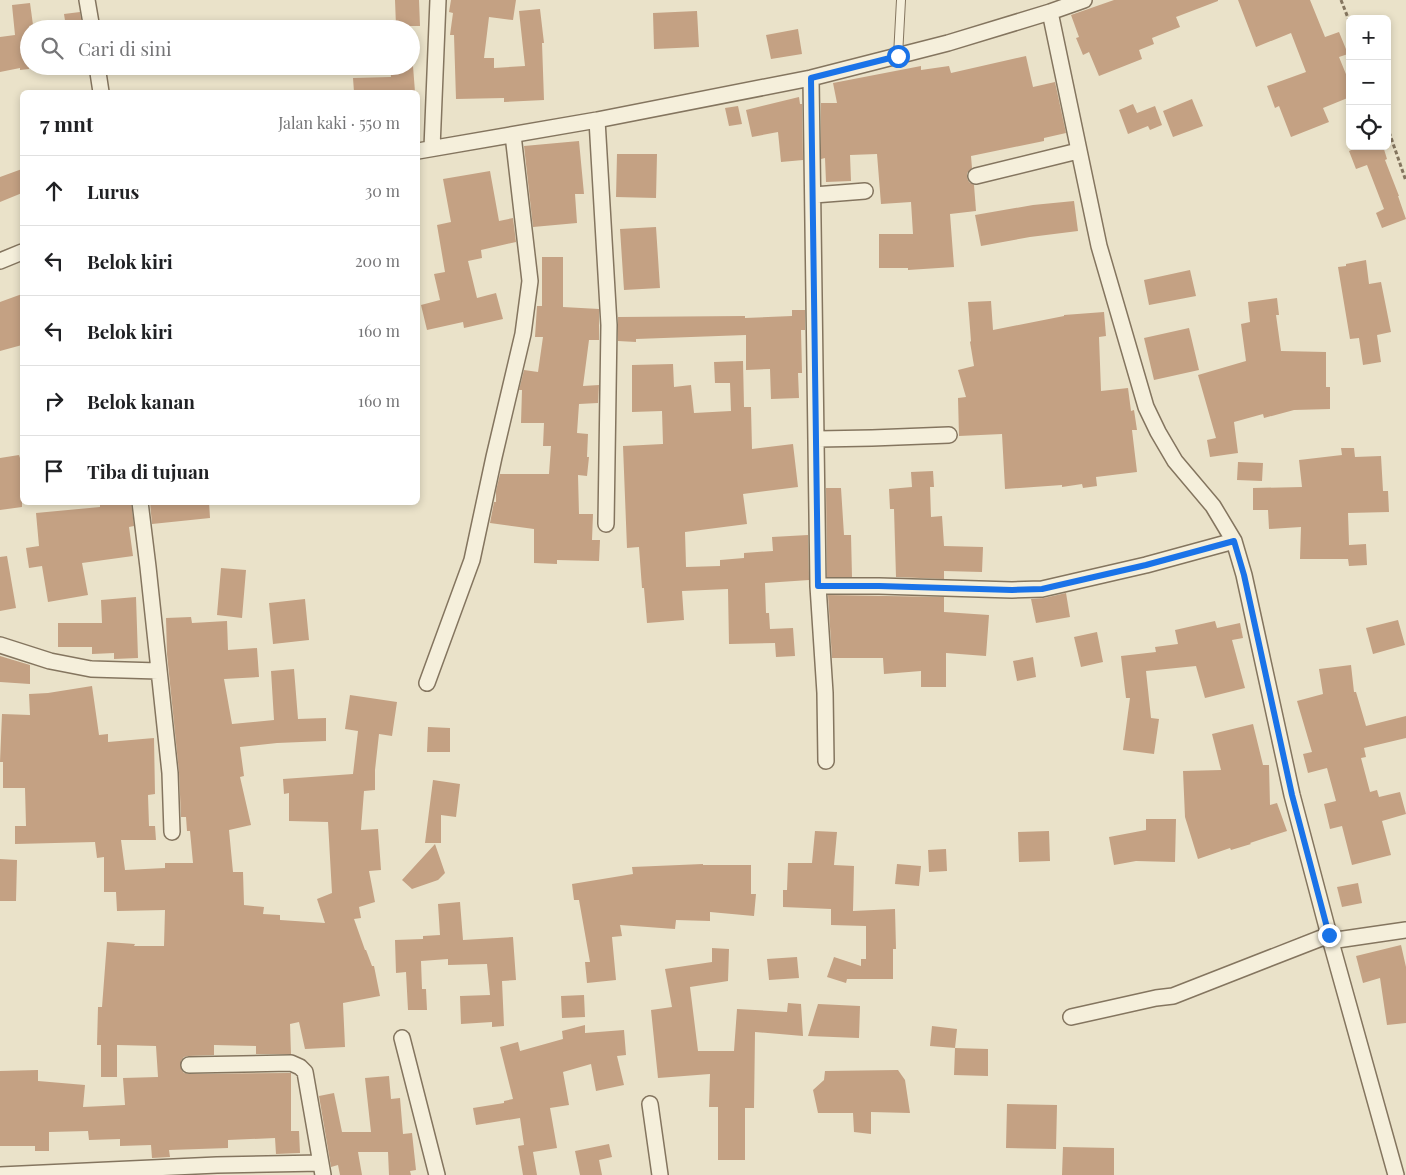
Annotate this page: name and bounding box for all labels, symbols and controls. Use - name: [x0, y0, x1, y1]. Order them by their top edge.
- map controls: [1346, 15, 1391, 150]
- button: +: [1346, 15, 1391, 60]
- search box: [20, 20, 420, 75]
- icon: search: [38, 34, 66, 62]
- text: Cari di sini: [78, 35, 172, 61]
- route start: [887, 45, 910, 68]
- button: −: [1346, 60, 1391, 105]
- button: locate: [1346, 105, 1391, 150]
- text: 7 mnt: [40, 109, 93, 137]
- text: Jalan kaki · 550 m: [278, 112, 400, 133]
- icon: ahead: [40, 177, 68, 205]
- text: Lurus: [87, 178, 139, 204]
- text: 30 m: [365, 180, 400, 201]
- icon: left: [40, 247, 68, 275]
- text: Belok kiri: [87, 248, 173, 274]
- text: 200 m: [355, 250, 400, 271]
- icon: left: [40, 317, 68, 345]
- text: Belok kiri: [87, 318, 173, 344]
- text: 160 m: [358, 320, 400, 341]
- icon: right: [40, 387, 68, 415]
- text: Belok kanan: [87, 388, 195, 414]
- text: 160 m: [358, 390, 400, 411]
- icon: arrive: [40, 457, 68, 485]
- text: Tiba di tujuan: [87, 458, 209, 484]
- route end: [1318, 924, 1341, 947]

